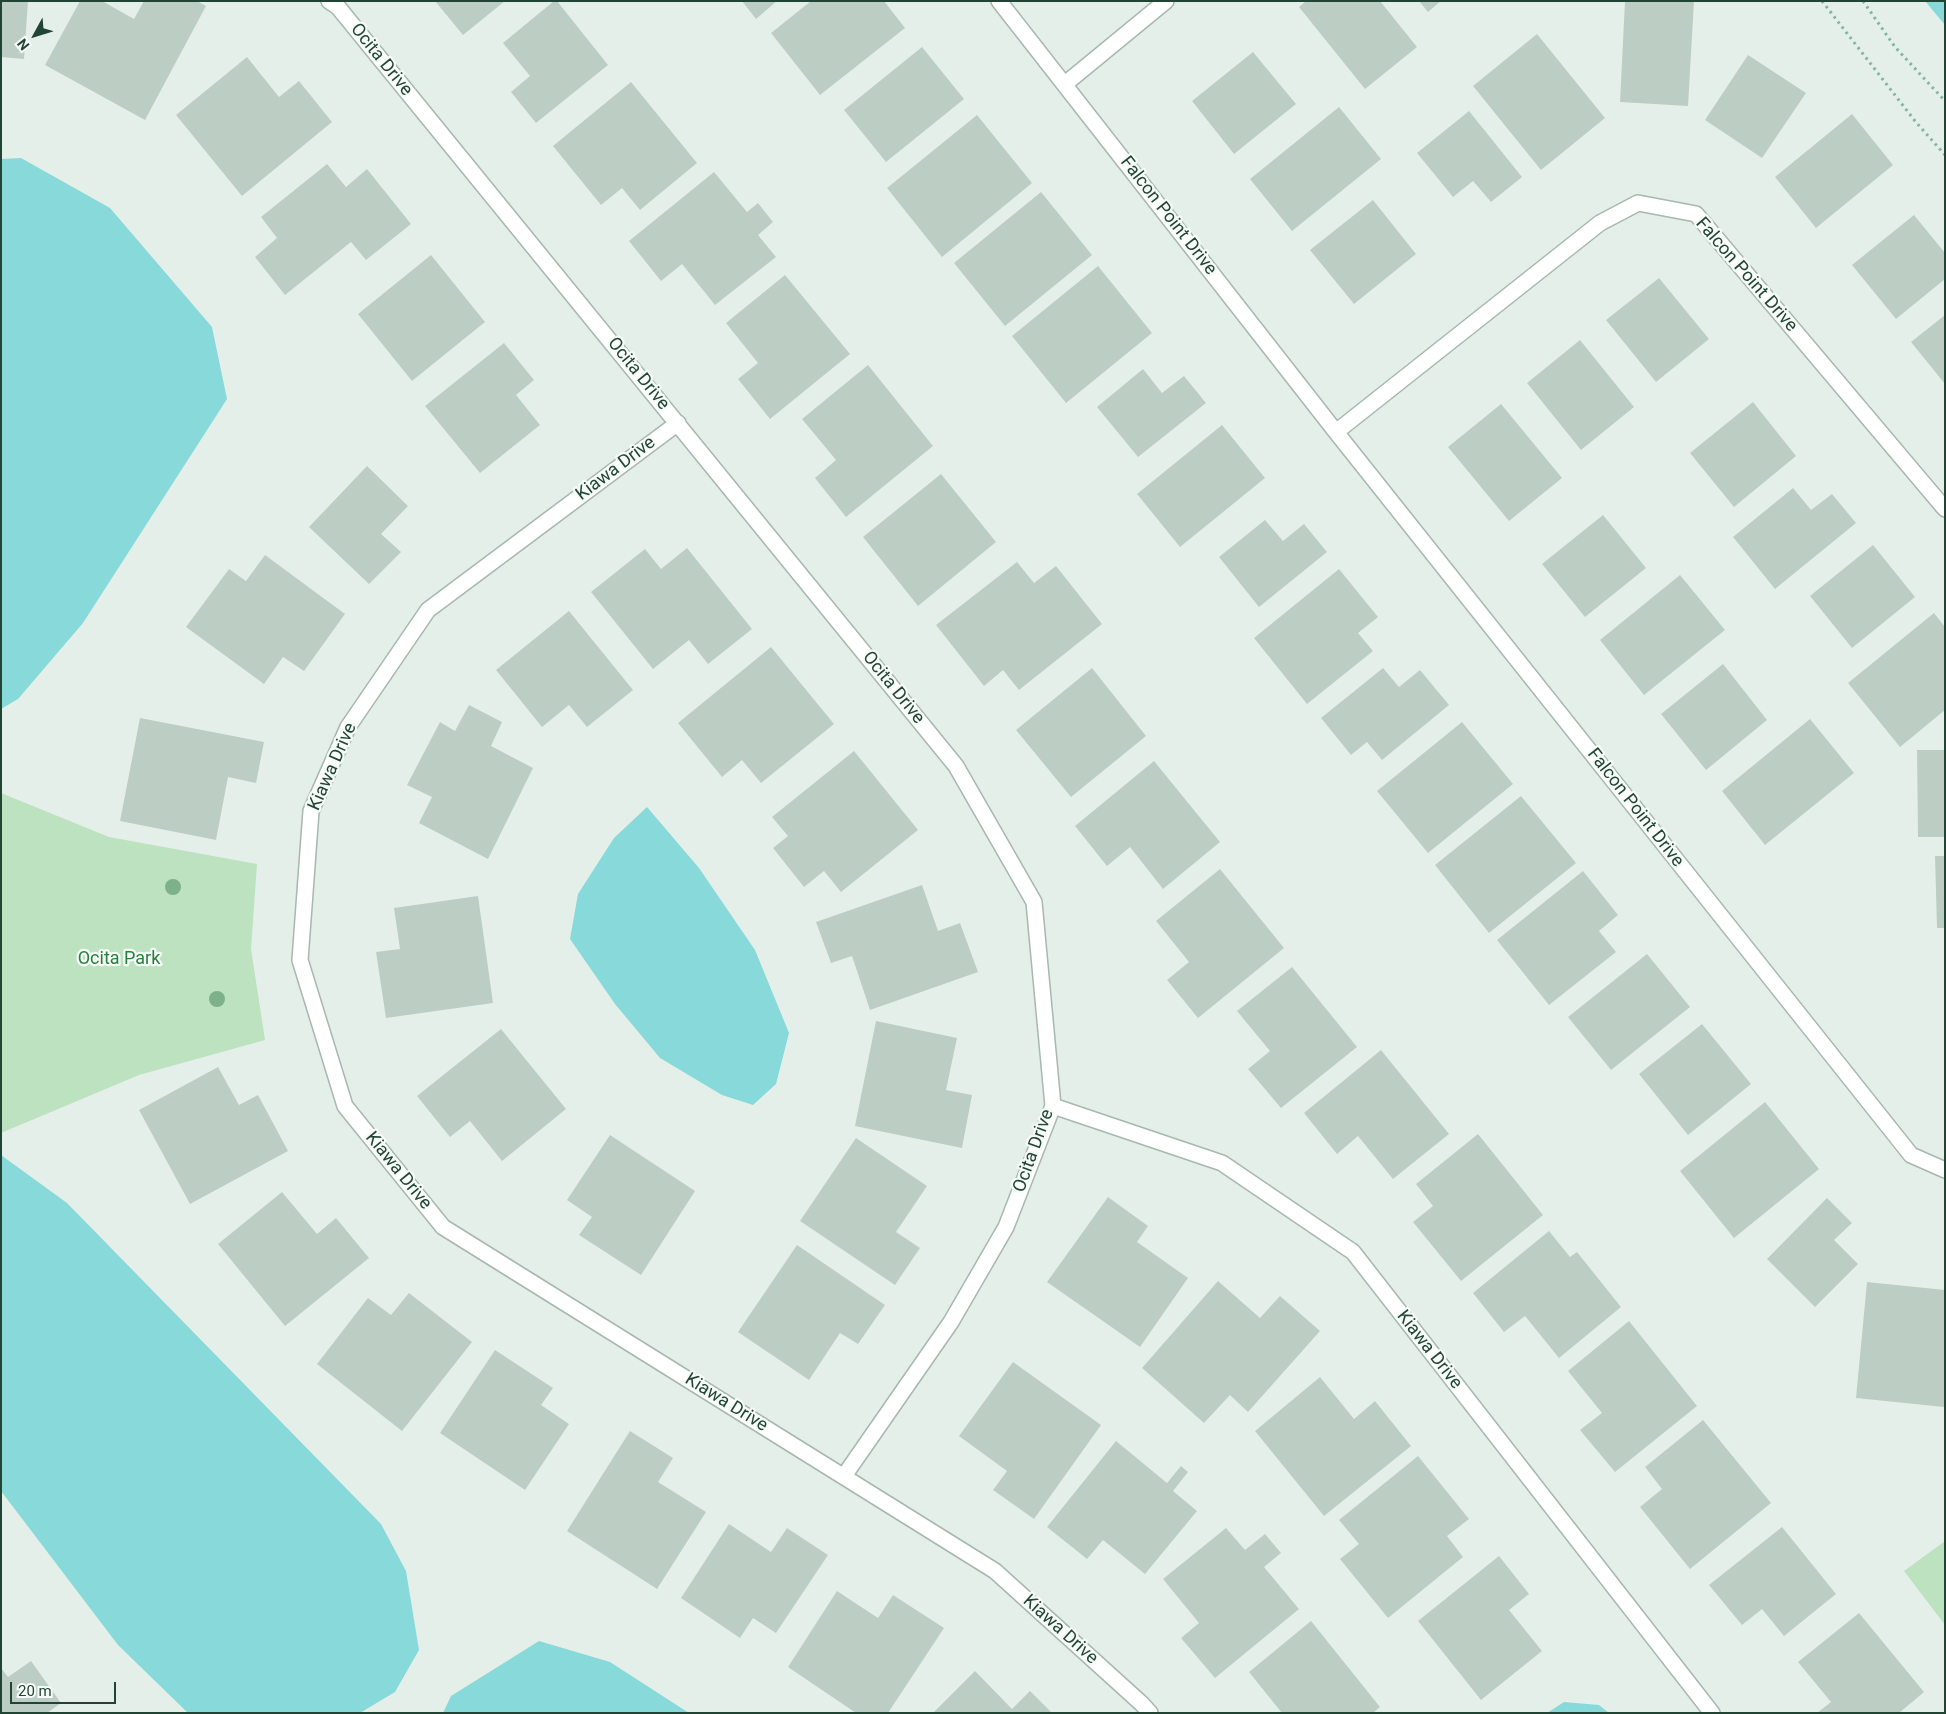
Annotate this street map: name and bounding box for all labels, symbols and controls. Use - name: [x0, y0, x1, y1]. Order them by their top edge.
- north arrow: [10, 10, 60, 60]
- street label: Ocita Drive: [345, 19, 417, 101]
- text: N: [14, 36, 33, 53]
- street label: Falcon Point Drive: [1115, 152, 1221, 280]
- street label: Falcon Point Drive: [1690, 213, 1802, 337]
- street label: Ocita Drive: [602, 333, 674, 415]
- street label: Kiawa Drive: [572, 432, 660, 506]
- street label: Ocita Drive: [857, 647, 929, 729]
- street label: Kiawa Drive: [304, 720, 362, 814]
- street label: Falcon Point Drive: [1582, 744, 1688, 872]
- park label: Ocita Park: [78, 948, 160, 970]
- street label: Ocita Drive: [1009, 1107, 1059, 1195]
- street label: Kiawa Drive: [360, 1128, 436, 1214]
- street label: Kiawa Drive: [1392, 1306, 1466, 1394]
- street label: Kiawa Drive: [681, 1369, 771, 1437]
- street label: Kiawa Drive: [1018, 1591, 1102, 1669]
- scale bar: [12, 1672, 119, 1704]
- text: 20 m: [18, 1682, 52, 1700]

